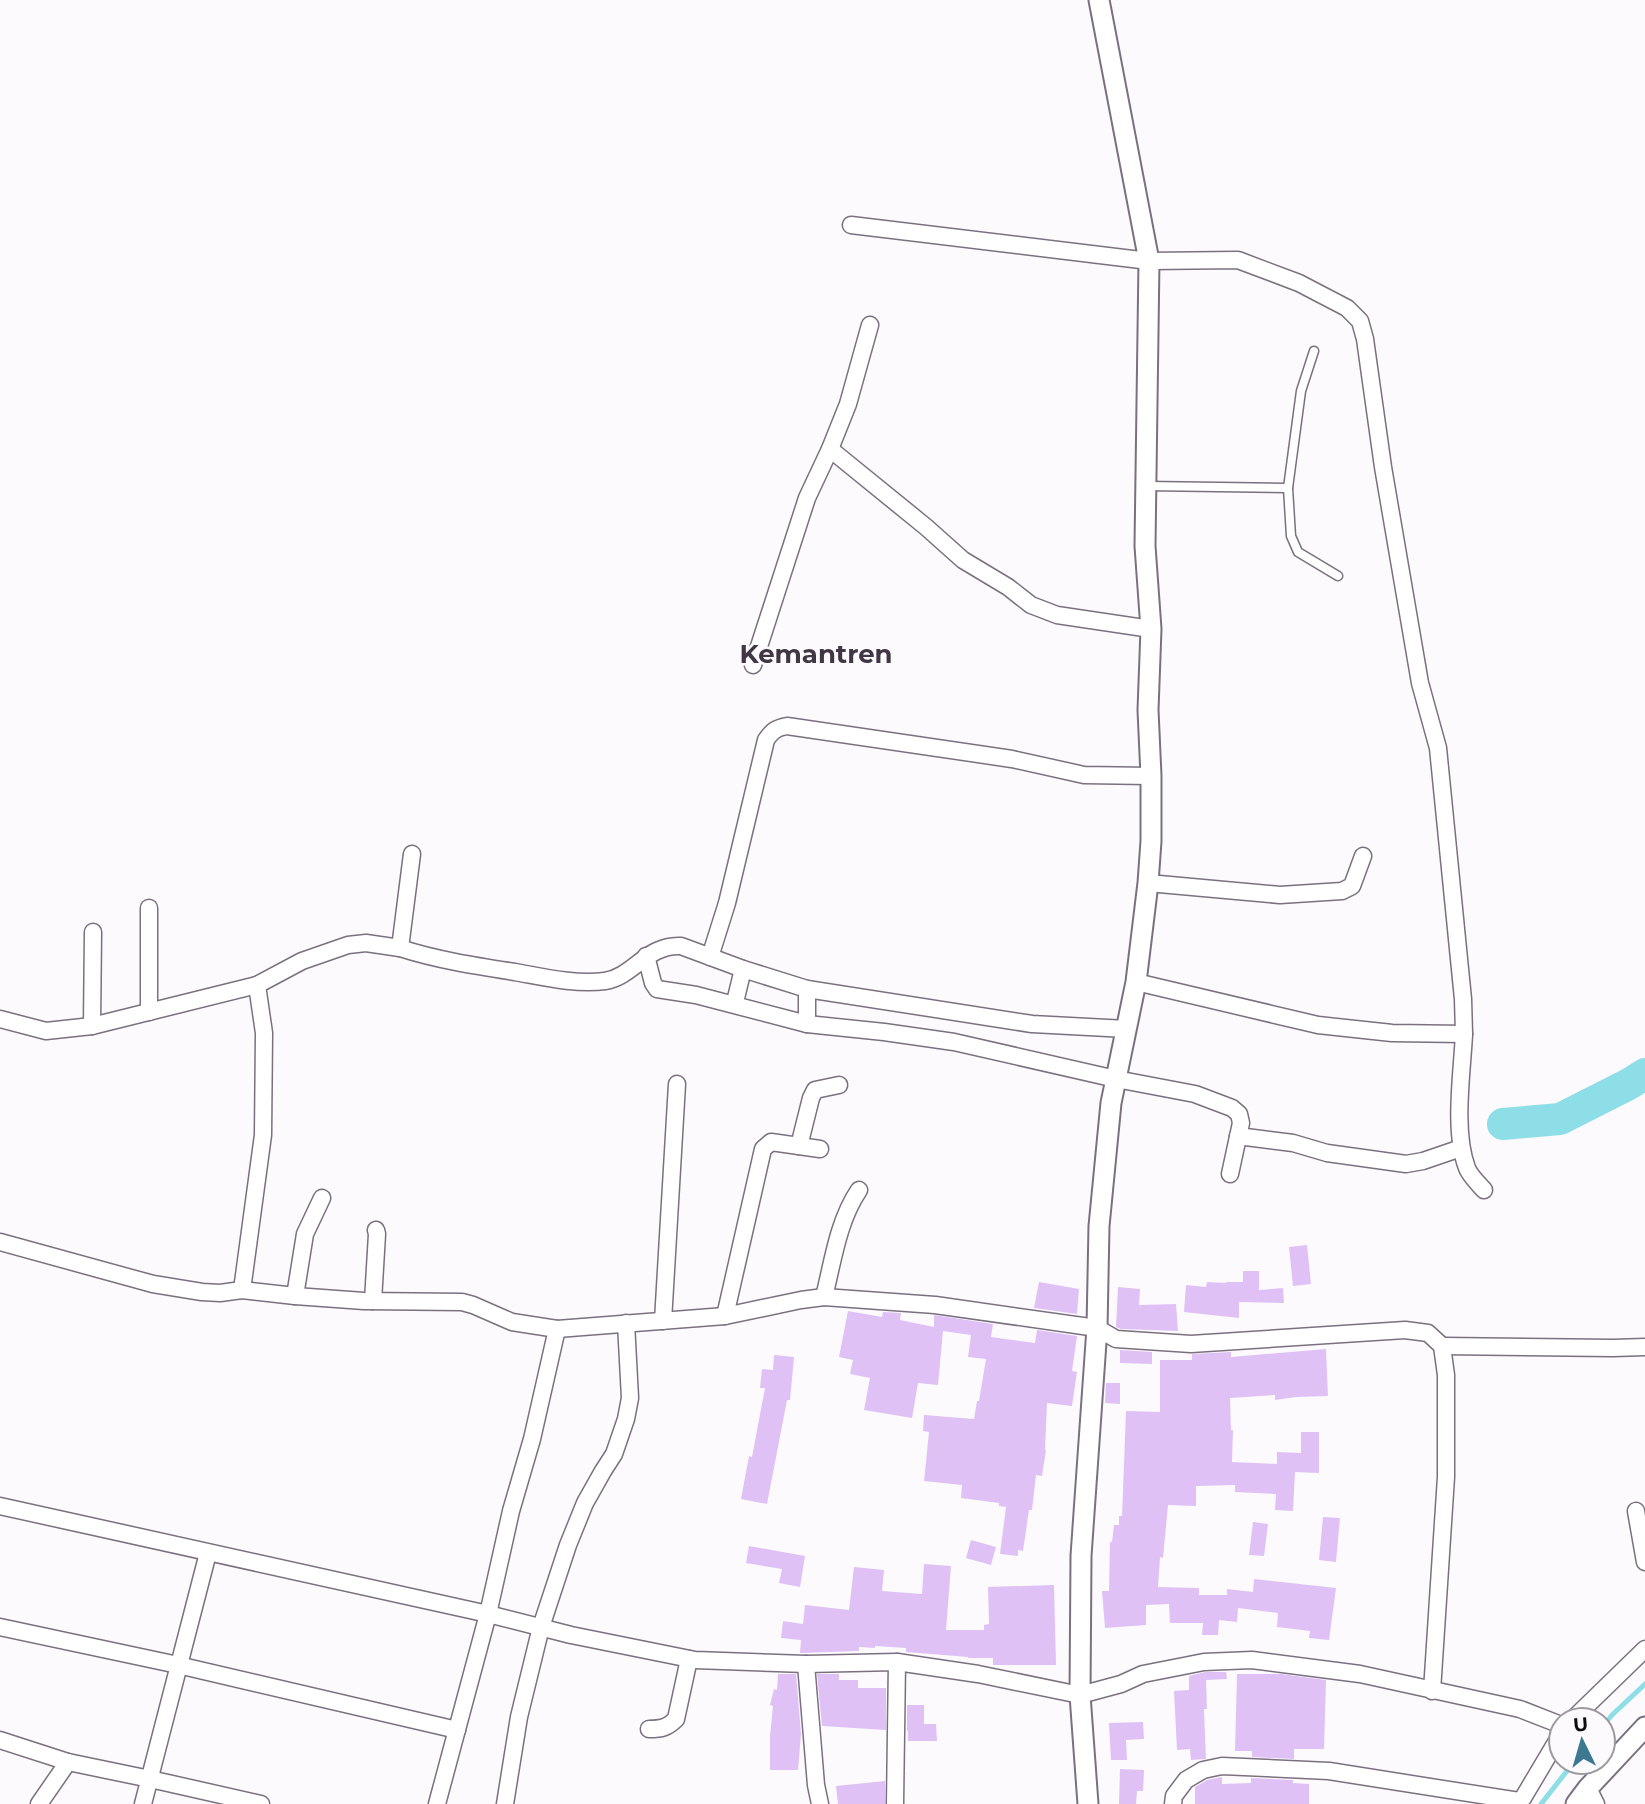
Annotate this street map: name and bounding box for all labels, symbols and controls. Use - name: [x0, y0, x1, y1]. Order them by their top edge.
- district label: Kemantren: [739, 638, 893, 670]
- north arrow: [1547, 1706, 1617, 1776]
- text: U: [1572, 1712, 1589, 1737]

